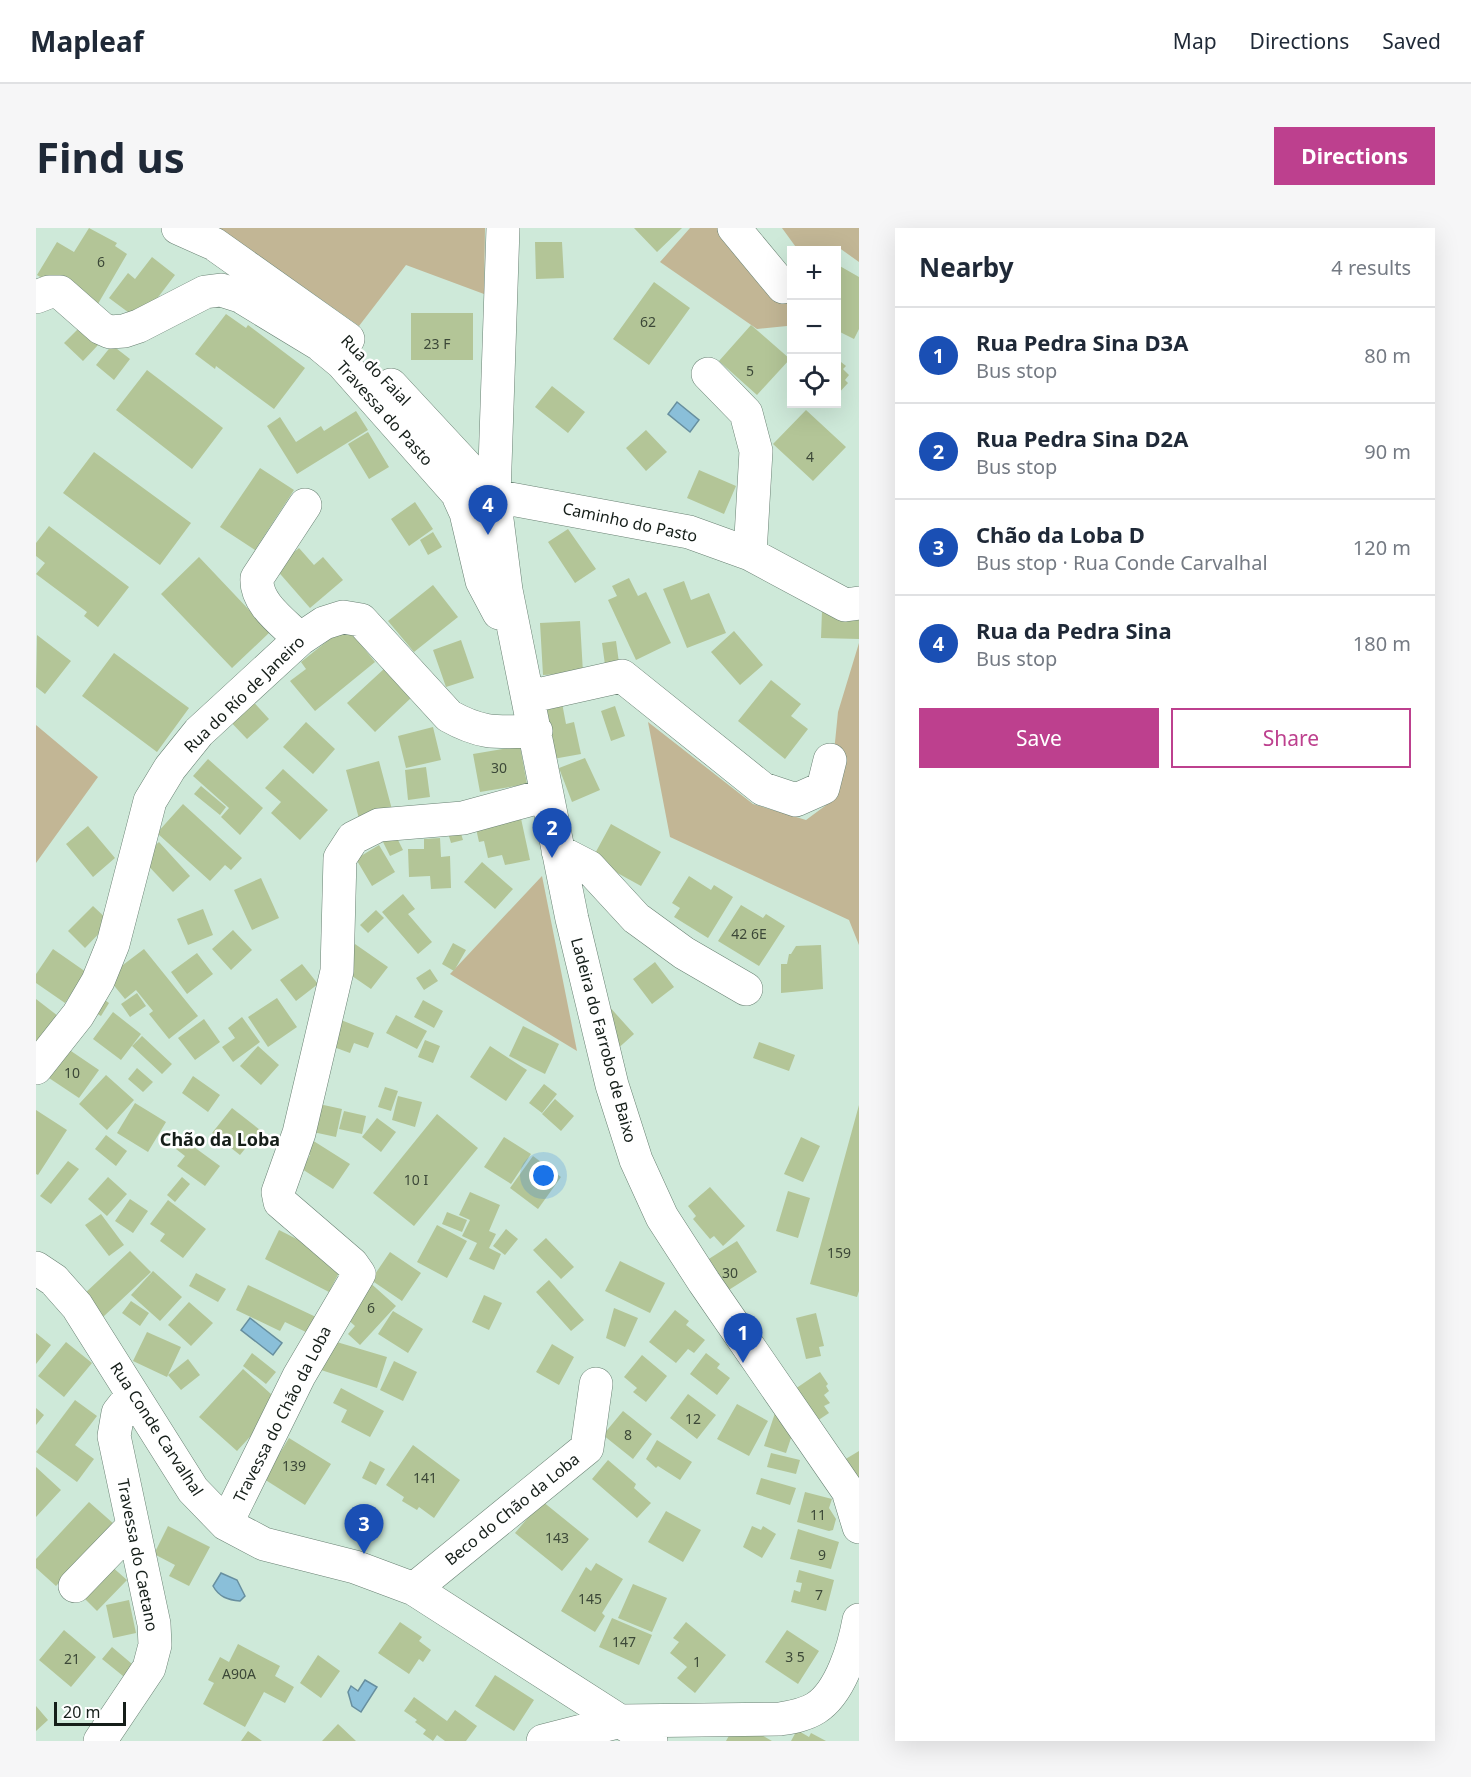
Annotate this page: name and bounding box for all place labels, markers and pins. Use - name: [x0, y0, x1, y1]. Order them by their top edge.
- pin: 4: [468, 486, 508, 535]
- pin: 2: [532, 808, 572, 858]
- pin: 1: [724, 1314, 762, 1363]
- pin: 3: [344, 1504, 384, 1554]

